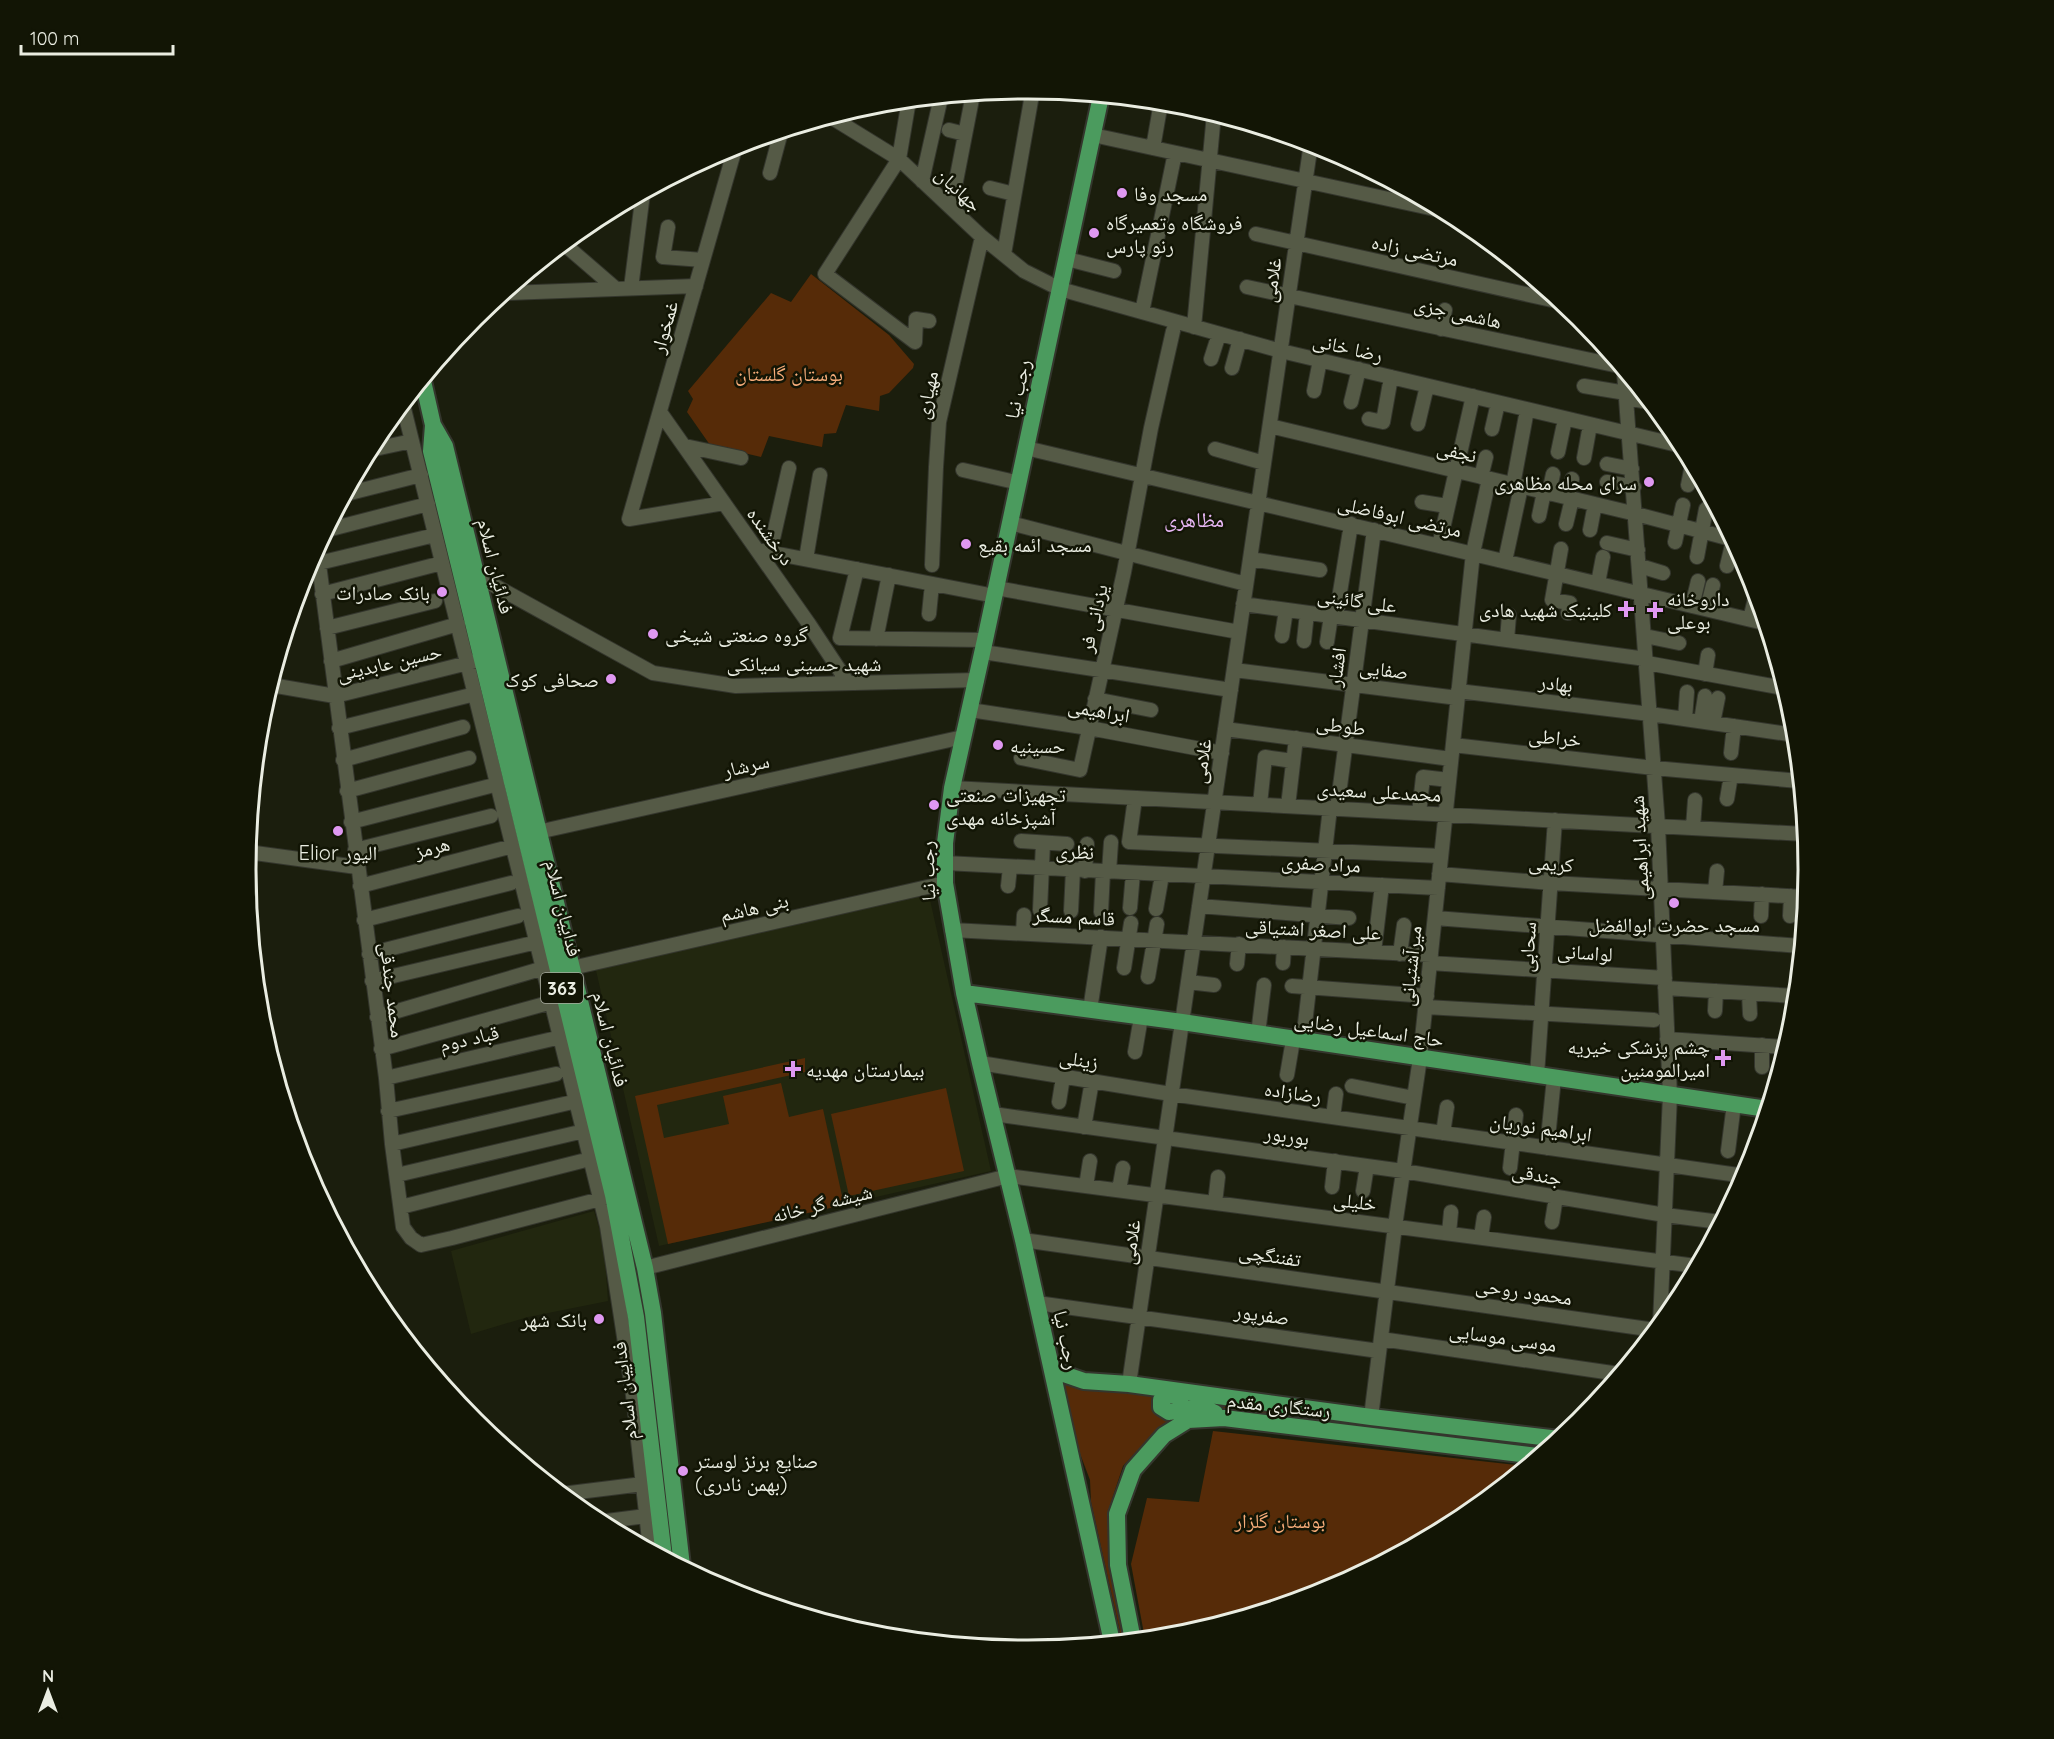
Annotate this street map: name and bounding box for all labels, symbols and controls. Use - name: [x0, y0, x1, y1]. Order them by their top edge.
- scale bar: [21, 18, 172, 56]
- text: 100 m: [30, 27, 79, 50]
- street label: جهانیان: [930, 161, 988, 217]
- place label: مسجد وفا: [1134, 181, 1207, 206]
- marker: مسجد وفا: [1115, 186, 1129, 200]
- place label: فروشگاه وتعمیرگاه رنو پارس: [1106, 210, 1242, 258]
- marker: فروشگاه وتعمیرگاه رنو پارس: [1087, 226, 1101, 240]
- street label: مرتضی زاده: [1369, 229, 1461, 271]
- street label: غلامی: [1255, 256, 1287, 304]
- street label: هاشمی جزی: [1412, 291, 1504, 333]
- street label: غمخوار: [644, 298, 683, 357]
- street label: رضا خانی: [1311, 327, 1385, 367]
- street label: رجب نیا: [999, 357, 1035, 421]
- park label: بوستان گلستان: [735, 361, 843, 386]
- street label: مهیاری: [909, 368, 943, 422]
- street label: نجفی: [1435, 434, 1479, 468]
- place label: سرای محله مظاهری: [1494, 470, 1637, 495]
- marker: سرای محله مظاهری: [1642, 475, 1656, 489]
- street label: مرتضی ابوفاضلی: [1336, 490, 1464, 542]
- street label: درخشنده: [742, 502, 800, 570]
- district label: مظاهری: [1164, 506, 1224, 532]
- street label: فدائیان اسلام: [470, 516, 520, 617]
- place label: مسجد ائمه بقیع: [978, 532, 1092, 558]
- marker: مسجد ائمه بقیع: [959, 537, 973, 551]
- place label: بانک صادرات: [336, 580, 430, 605]
- street label: یزدانی فر: [1073, 581, 1113, 655]
- street label: علی گائینی: [1316, 582, 1398, 618]
- marker: بانک صادرات: [435, 585, 449, 599]
- place label: داروخانه بوعلی: [1667, 586, 1729, 634]
- place label: کلینیک شهید هادی: [1479, 597, 1612, 622]
- marker: کلینیک شهید هادی: [1617, 600, 1635, 618]
- marker: داروخانه بوعلی: [1648, 603, 1662, 617]
- place label: گروه صنعتی شیخی: [665, 622, 808, 647]
- marker: گروه صنعتی شیخی: [646, 627, 660, 641]
- street label: حسین عابدینی: [334, 638, 444, 686]
- street label: افشار: [1321, 646, 1351, 689]
- street label: شهید حسینی سیانکی: [727, 651, 881, 676]
- street label: صفایی: [1358, 654, 1410, 684]
- place label: صحافی کوک: [505, 667, 599, 692]
- street label: بهادر: [1537, 668, 1574, 697]
- marker: صحافی کوک: [604, 672, 618, 686]
- street label: ابراهیمی: [1066, 692, 1132, 728]
- street label: طوطی: [1315, 709, 1367, 741]
- street label: خراطی: [1528, 722, 1583, 752]
- place label: حسینیه: [1010, 733, 1066, 758]
- street label: غلامی: [1185, 737, 1217, 785]
- marker: حسینیه: [991, 738, 1005, 752]
- street label: سرشار: [719, 748, 772, 783]
- street label: محمدعلی سعیدی: [1316, 775, 1442, 807]
- place label: تجهیزات صنعتی آشپزخانه مهدی: [946, 782, 1066, 830]
- street label: شهید ابراهیمی: [1624, 795, 1654, 901]
- marker: تجهیزات صنعتی آشپزخانه مهدی: [927, 798, 941, 812]
- marker: Elior الیور: [331, 824, 345, 838]
- street label: هرمز: [411, 830, 452, 864]
- street label: نظری: [1055, 838, 1095, 864]
- place label: Elior الیور: [299, 840, 377, 865]
- street label: رجب نیا: [913, 841, 941, 901]
- street label: مراد صفری: [1281, 848, 1361, 878]
- street label: کریمی: [1528, 849, 1574, 877]
- street label: فداییان اسلام: [538, 857, 588, 959]
- street label: بنی هاشم: [717, 887, 791, 929]
- marker: مسجد حضرت ابوالفضل: [1667, 896, 1681, 910]
- street label: قاسم مسگر: [1031, 901, 1116, 933]
- place label: مسجد حضرت ابوالفضل: [1588, 912, 1760, 937]
- street label: علی اصغر اشتیاقی: [1244, 913, 1382, 945]
- street label: سحابی: [1513, 921, 1541, 973]
- street label: میرآشتیانی: [1393, 924, 1427, 1008]
- street label: لواسانی: [1556, 938, 1614, 966]
- street label: محمد جندقی: [375, 941, 411, 1039]
- road number: 363: [541, 973, 583, 1003]
- street label: فدائیان اسلام: [585, 989, 635, 1090]
- street label: حاج اسماعیل رضایی: [1292, 1006, 1446, 1053]
- street label: قباد دوم: [437, 1019, 502, 1059]
- place label: چشم پزشکی خیریه امیرالمومنین: [1568, 1034, 1710, 1082]
- street label: زینلی: [1058, 1044, 1100, 1074]
- marker: چشم پزشکی خیریه امیرالمومنین: [1714, 1049, 1732, 1067]
- place label: بیمارستان مهدیه: [806, 1057, 924, 1082]
- marker: بیمارستان مهدیه: [784, 1060, 802, 1078]
- street label: رضازاده: [1263, 1076, 1323, 1108]
- street label: ابراهیم نوریان: [1488, 1107, 1594, 1149]
- street label: بوربور: [1262, 1119, 1311, 1151]
- street label: جندقی: [1510, 1157, 1564, 1191]
- street label: شیشه گر خانه: [769, 1178, 875, 1228]
- street label: خلیلی: [1332, 1186, 1378, 1216]
- street label: غلامی: [1114, 1218, 1146, 1266]
- street label: تفننگچی: [1237, 1238, 1303, 1272]
- street label: محمود روحی: [1474, 1272, 1574, 1310]
- street label: صفرپور: [1232, 1298, 1291, 1330]
- place label: بانک شهر: [520, 1307, 587, 1332]
- street label: رجب نیا: [1049, 1308, 1085, 1372]
- marker: بانک شهر: [592, 1312, 606, 1326]
- street label: موسی موسایی: [1448, 1317, 1558, 1357]
- street label: فداییان اسلام: [606, 1340, 644, 1442]
- street label: رستگاری مقدم: [1226, 1387, 1332, 1425]
- place label: صنایع برنز لوستر (بهمن نادری): [694, 1448, 818, 1496]
- marker: صنایع برنز لوستر (بهمن نادری): [676, 1464, 690, 1478]
- park label: بوستان گلزار: [1233, 1508, 1326, 1533]
- north arrow: [18, 1661, 78, 1721]
- text: N: [42, 1666, 54, 1686]

